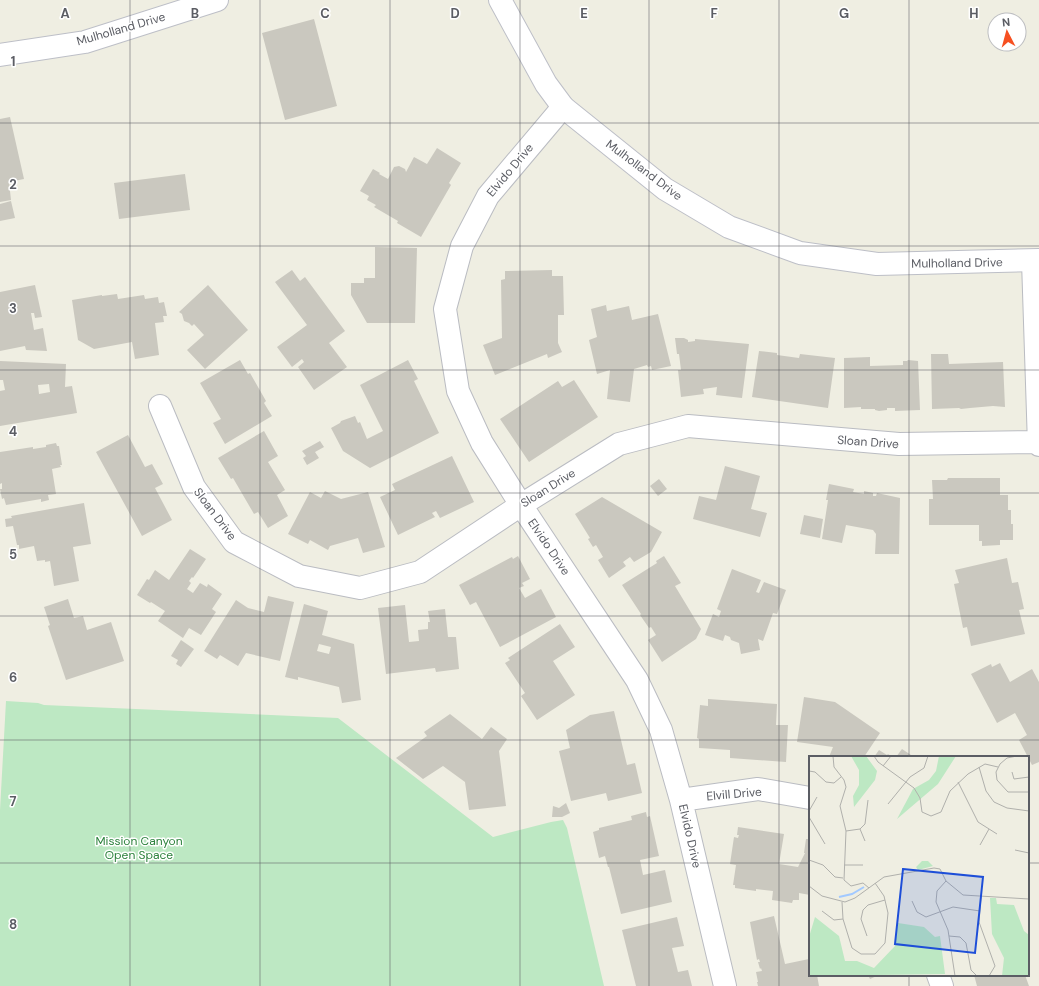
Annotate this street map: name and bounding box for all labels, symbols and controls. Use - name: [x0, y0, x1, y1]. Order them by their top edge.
- text: A: [60, 5, 70, 22]
- text: B: [191, 5, 199, 22]
- text: C: [320, 5, 330, 22]
- text: D: [450, 5, 460, 22]
- text: E: [580, 5, 588, 22]
- text: F: [710, 5, 718, 22]
- text: G: [839, 5, 849, 22]
- text: H: [969, 5, 979, 22]
- street label: Mulholland Drive: [75, 9, 167, 49]
- north arrow: [987, 12, 1027, 52]
- text: N: [1001, 15, 1011, 29]
- text: 1: [11, 53, 15, 70]
- street label: Mulholland Drive: [603, 136, 686, 204]
- street label: Elvido Drive: [483, 140, 537, 200]
- text: 2: [9, 176, 17, 193]
- street label: Mulholland Drive: [911, 254, 1003, 272]
- text: 3: [9, 300, 17, 317]
- text: 4: [9, 423, 17, 440]
- street label: Sloan Drive: [837, 432, 900, 452]
- street label: Sloan Drive: [518, 465, 579, 511]
- street label: Sloan Drive: [190, 485, 240, 544]
- street label: Elvido Drive: [524, 516, 574, 579]
- text: 5: [9, 546, 17, 563]
- text: 6: [9, 669, 17, 686]
- inset map: [809, 756, 1029, 976]
- street label: Elvill Drive: [706, 784, 763, 804]
- text: 7: [10, 793, 17, 810]
- street label: Elvido Drive: [675, 803, 705, 870]
- park label: Mission Canyon Open Space: [95, 833, 183, 863]
- text: 8: [9, 916, 17, 933]

